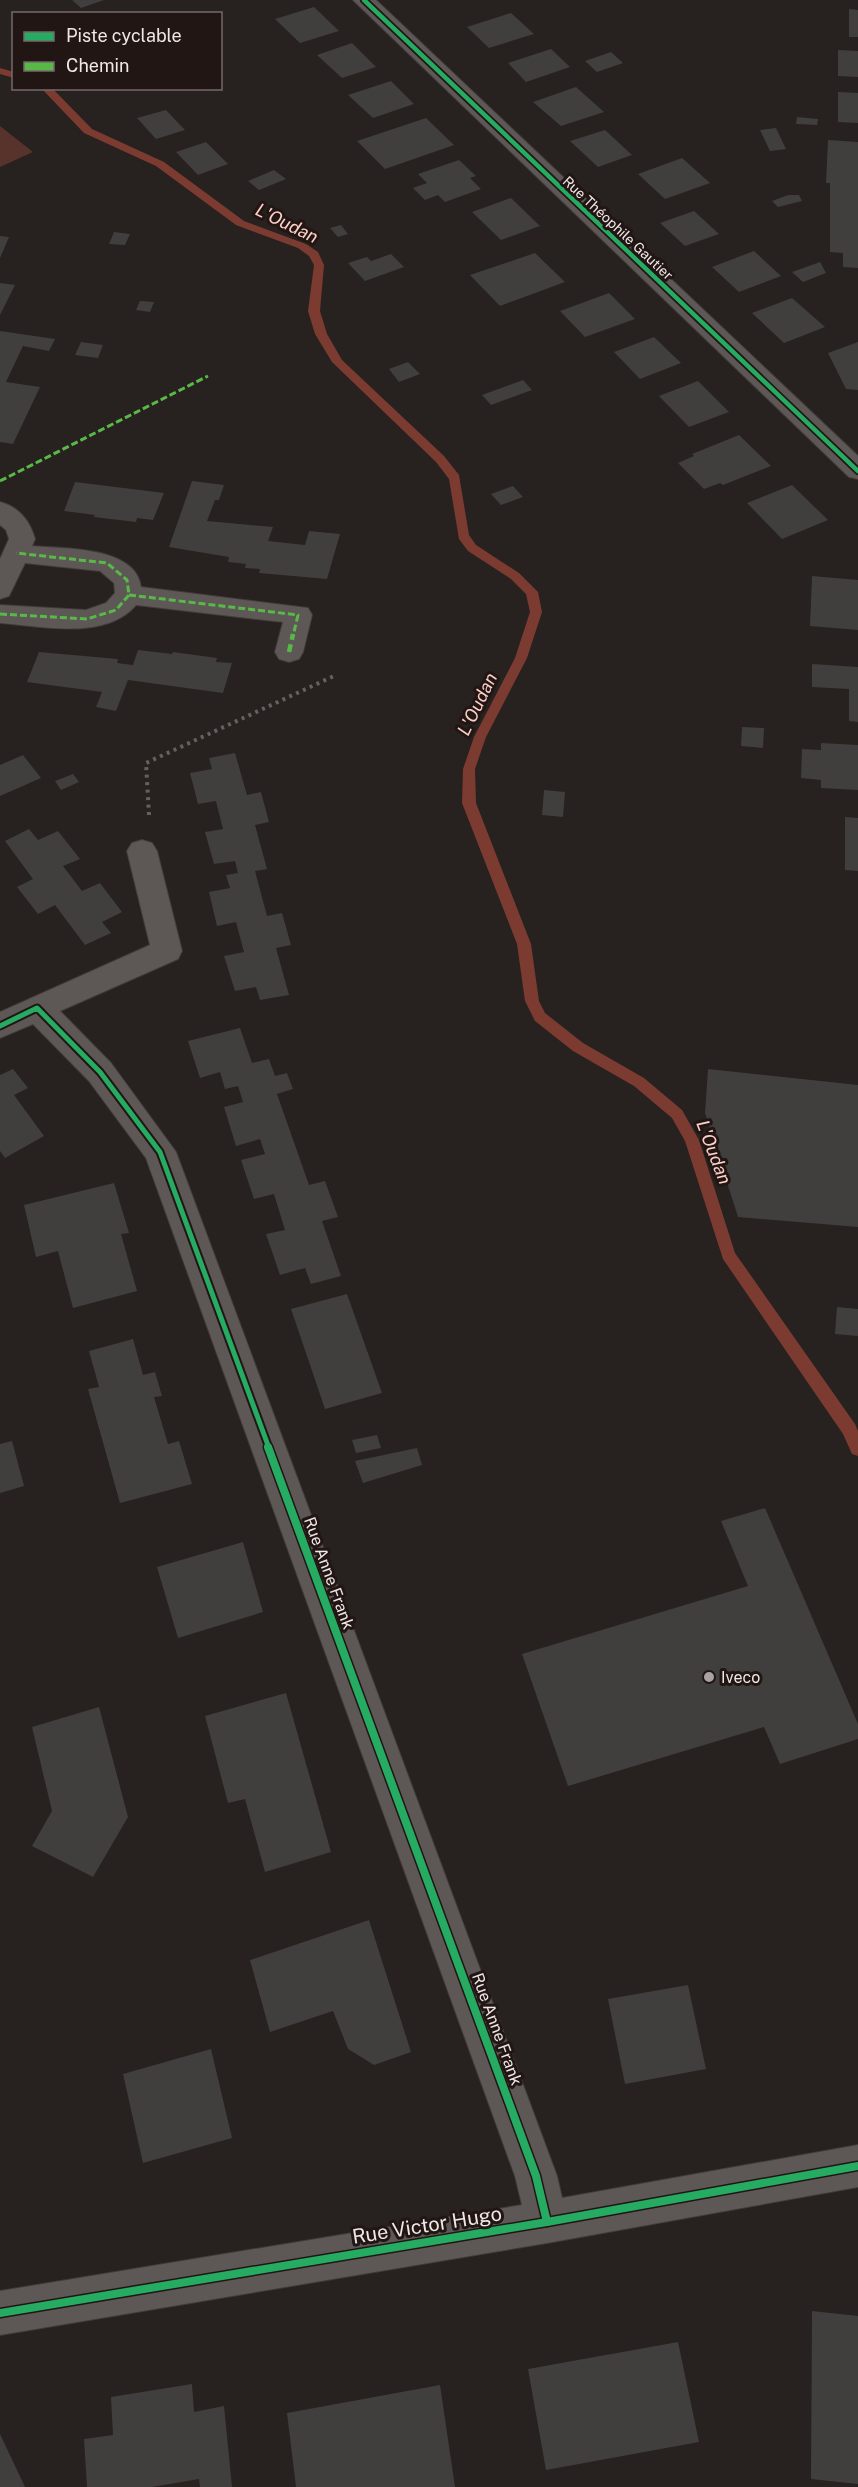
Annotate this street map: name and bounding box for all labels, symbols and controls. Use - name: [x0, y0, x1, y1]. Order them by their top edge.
- legend: [12, 12, 222, 90]
- text: Piste cyclable: [66, 25, 182, 46]
- text: Chemin: [66, 55, 130, 76]
- street label: Rue Théophile Gautier: [560, 173, 676, 283]
- water label: L'Oudan: [252, 199, 322, 247]
- water label: L'Oudan: [453, 669, 501, 739]
- water label: L'Oudan: [692, 1117, 736, 1187]
- street label: Rue Anne Frank: [300, 1514, 358, 1632]
- place label: Iveco: [721, 1668, 760, 1687]
- marker: Iveco: [702, 1670, 716, 1684]
- street label: Rue Anne Frank: [468, 1970, 526, 2088]
- street label: Rue Victor Hugo: [350, 2201, 504, 2249]

